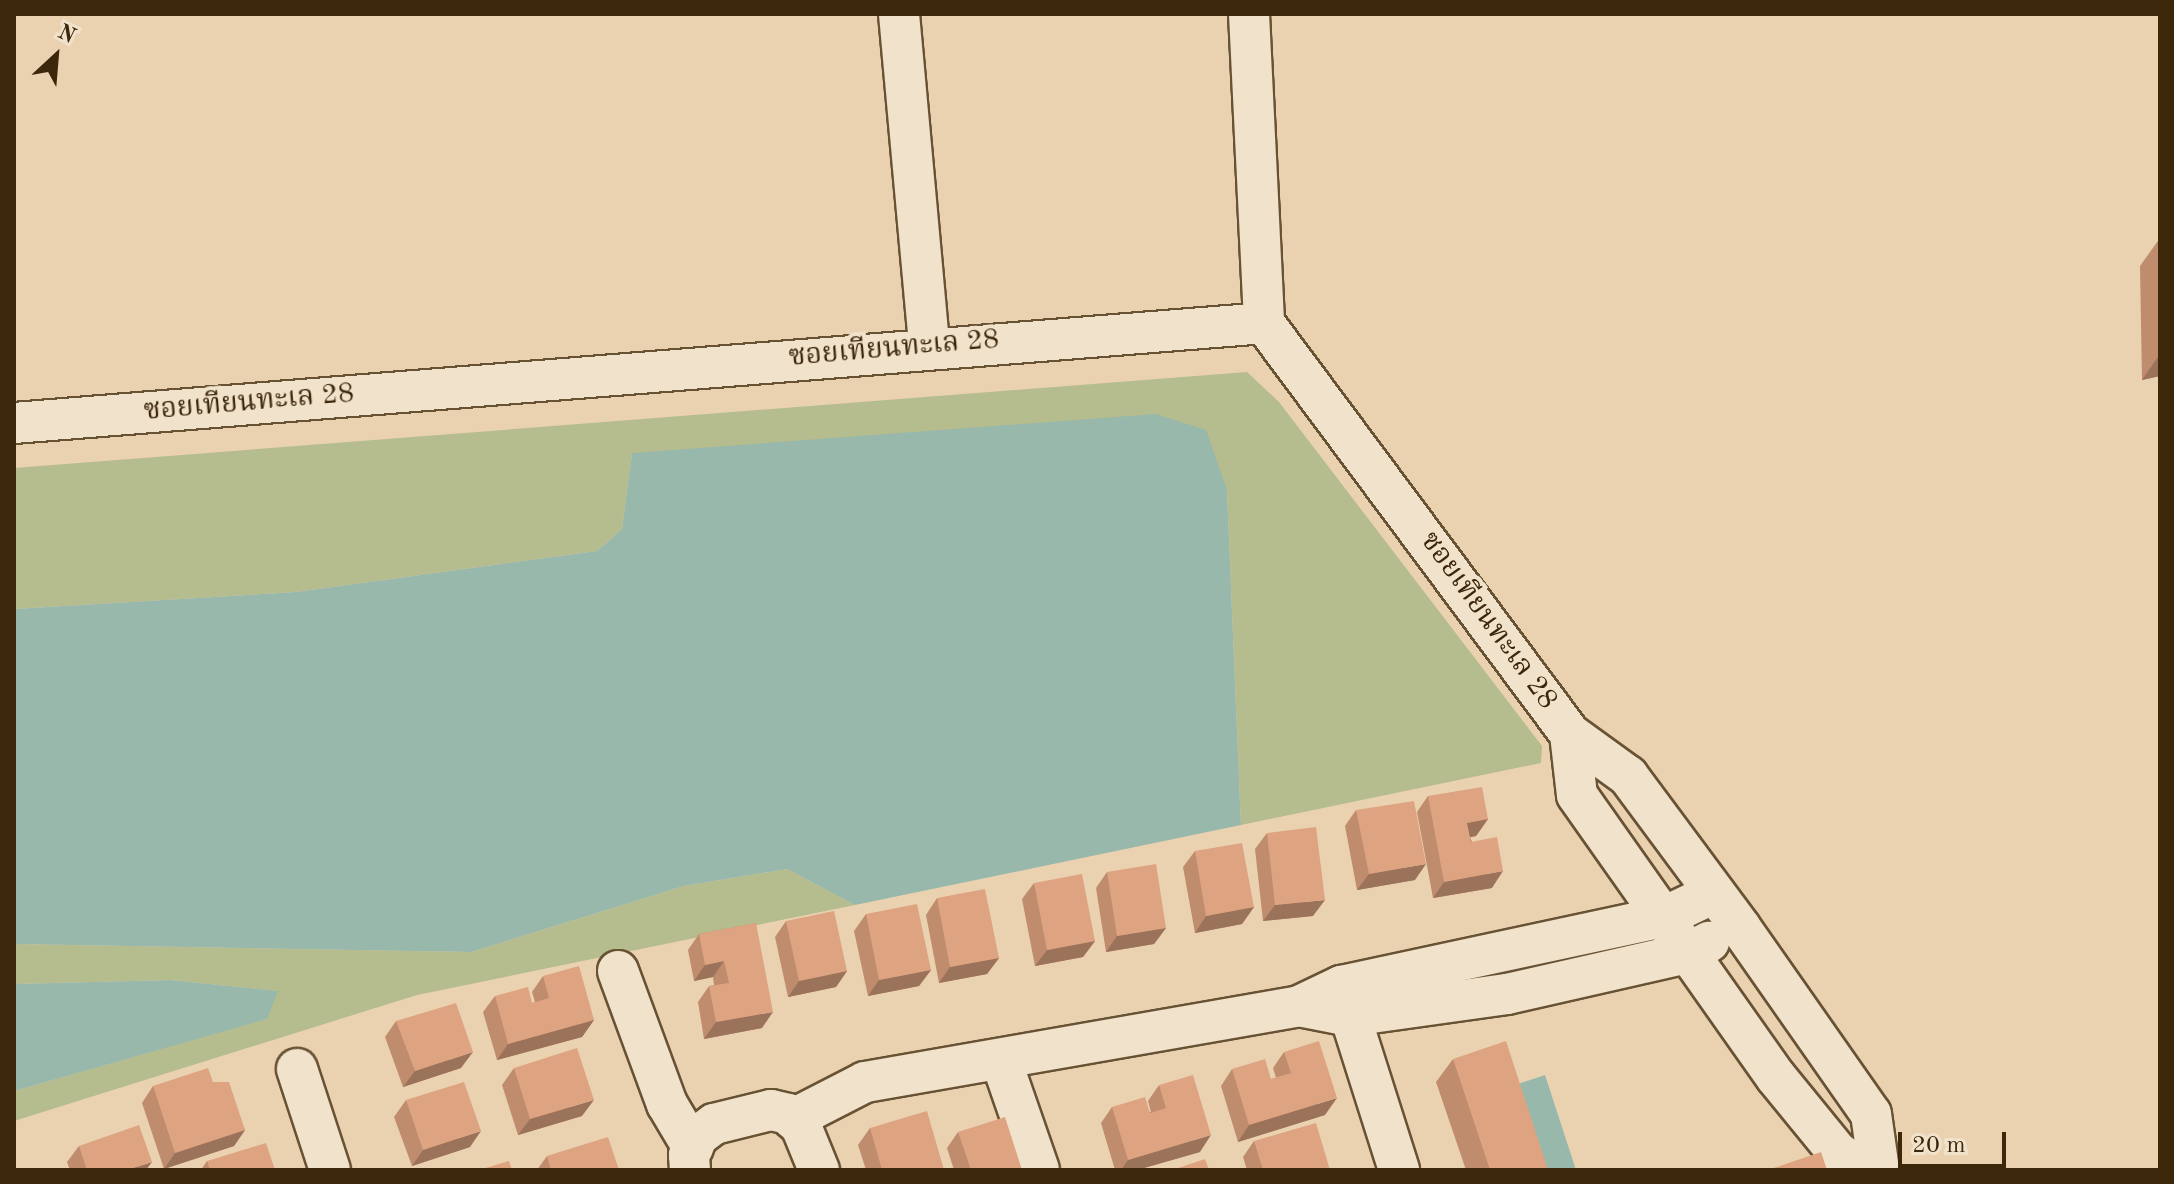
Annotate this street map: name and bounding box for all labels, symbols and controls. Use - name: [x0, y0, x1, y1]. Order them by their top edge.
- north arrow: [16, 16, 96, 96]
- text: N: [54, 21, 79, 48]
- street label: ซอยเทียนทะเล 28: [787, 323, 1001, 375]
- street label: ซอยเทียนทะเล 28: [142, 377, 356, 429]
- street label: ซอยเทียนทะเล 28: [1412, 526, 1564, 716]
- scale bar: [1902, 1116, 2010, 1166]
- text: 20 m: [1912, 1134, 1966, 1158]

